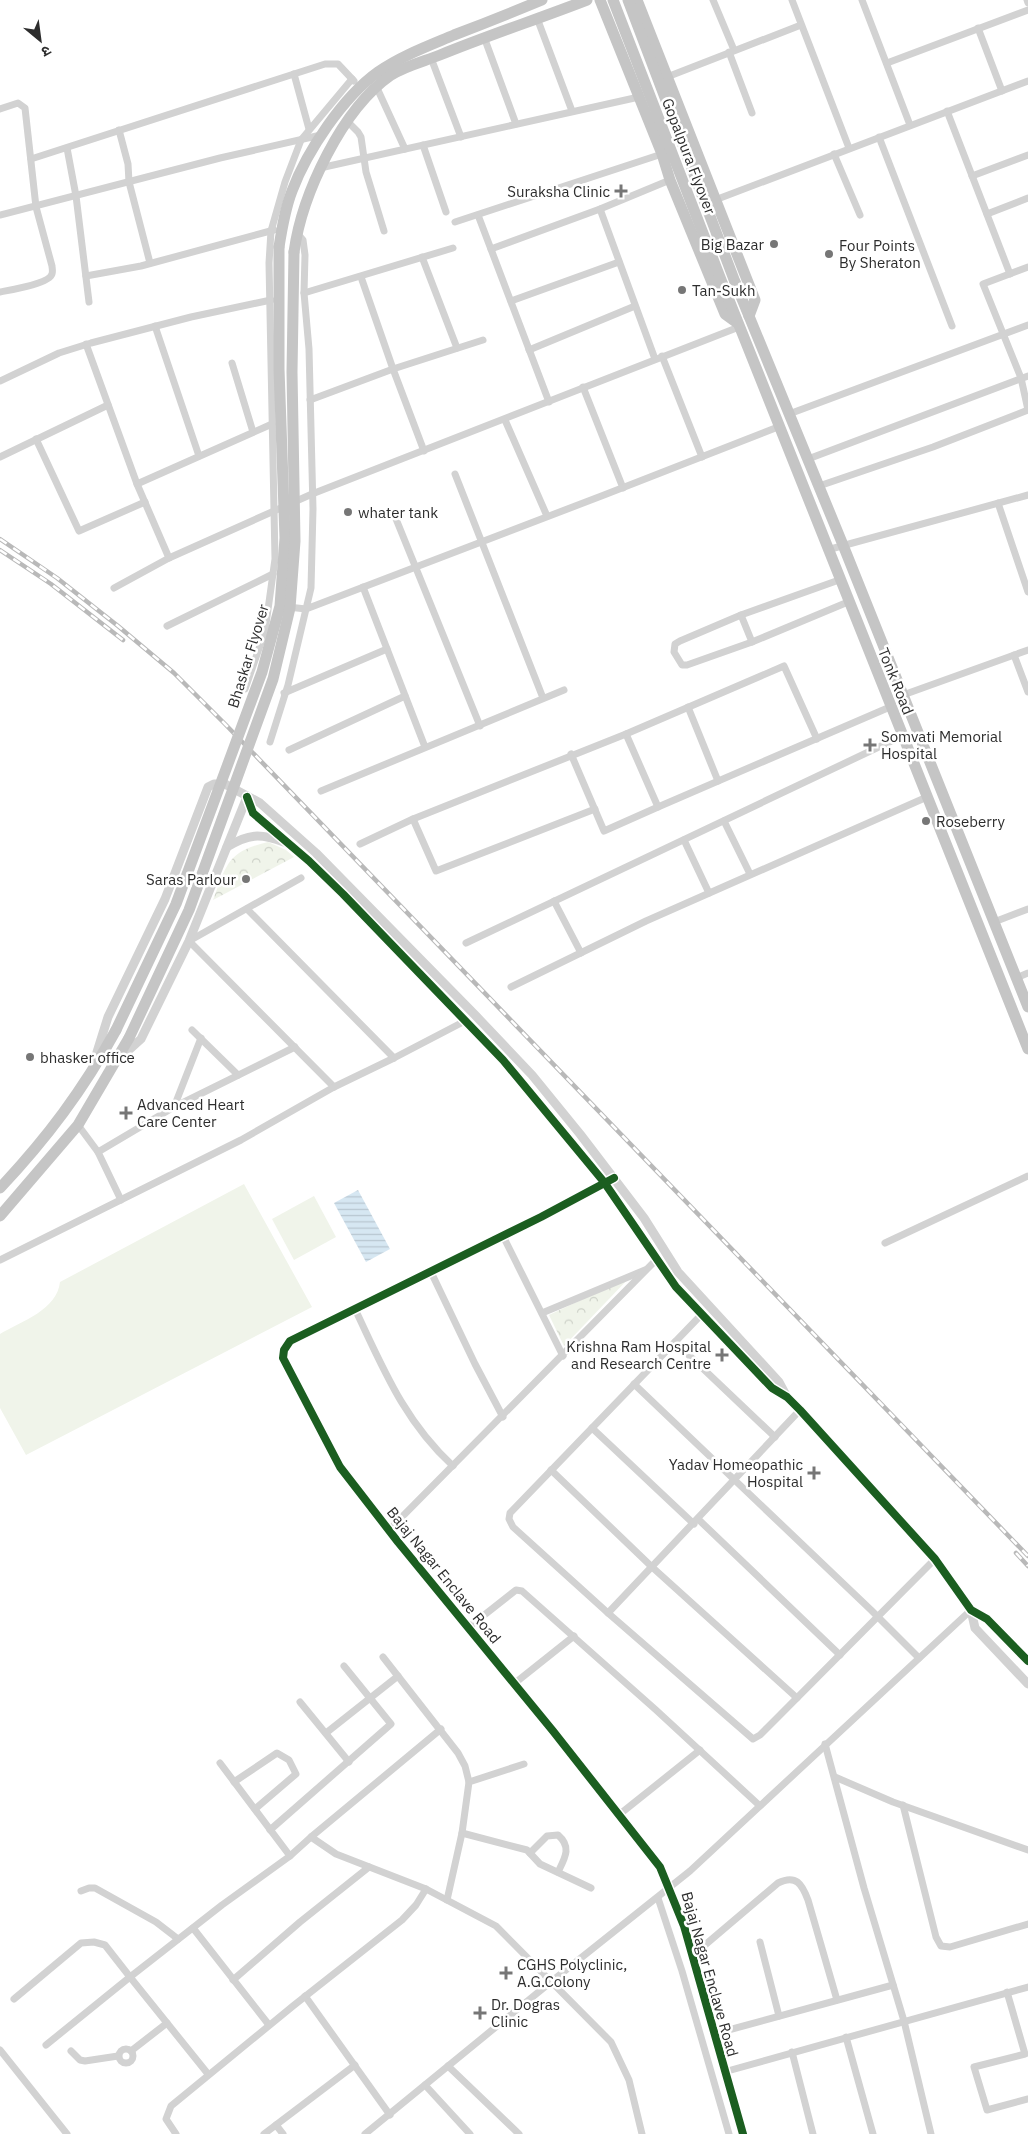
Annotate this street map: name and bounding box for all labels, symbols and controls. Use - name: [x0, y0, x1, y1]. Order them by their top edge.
- north arrow: [15, 15, 65, 65]
- text: उ: [38, 42, 54, 62]
- street label: Gopalpura Flyover: [658, 95, 720, 217]
- place label: Suraksha Clinic: [507, 182, 610, 201]
- marker: Suraksha Clinic: [614, 184, 628, 198]
- place label: Big Bazar: [701, 235, 764, 254]
- place label: Four Points By Sheraton: [839, 236, 921, 272]
- marker: Big Bazar: [768, 238, 780, 250]
- marker: Four Points By Sheraton: [823, 248, 835, 260]
- place label: Tan-Sukh: [692, 281, 755, 300]
- marker: Tan-Sukh: [676, 284, 688, 296]
- place label: whater tank: [358, 503, 438, 522]
- marker: whater tank: [342, 506, 354, 518]
- street label: Bhaskar Flyover: [223, 601, 273, 710]
- street label: Tonk Road: [874, 645, 918, 717]
- place label: Somvati Memorial Hospital: [881, 727, 1002, 763]
- marker: Somvati Memorial Hospital: [863, 738, 877, 752]
- place label: Roseberry: [936, 812, 1005, 831]
- marker: Roseberry: [920, 815, 932, 827]
- place label: Saras Parlour: [146, 870, 236, 889]
- marker: Saras Parlour: [240, 873, 252, 885]
- place label: bhasker office: [40, 1048, 135, 1067]
- marker: bhasker office: [24, 1051, 36, 1063]
- place label: Advanced Heart Care Center: [137, 1095, 245, 1131]
- marker: Advanced Heart Care Center: [119, 1106, 133, 1120]
- place label: Krishna Ram Hospital and Research Centre: [566, 1337, 711, 1373]
- marker: Krishna Ram Hospital and Research Centre: [715, 1348, 729, 1362]
- place label: Yadav Homeopathic Hospital: [669, 1455, 803, 1491]
- marker: Yadav Homeopathic Hospital: [807, 1466, 821, 1480]
- street label: Bajaj Nagar Enclave Road: [383, 1503, 505, 1647]
- street label: Bajaj Nagar Enclave Road: [677, 1889, 743, 2059]
- place label: CGHS Polyclinic, A.G.Colony: [517, 1955, 627, 1991]
- marker: CGHS Polyclinic, A.G.Colony: [499, 1966, 513, 1980]
- place label: Dr. Dogras Clinic: [491, 1995, 560, 2031]
- marker: Dr. Dogras Clinic: [473, 2006, 487, 2020]

